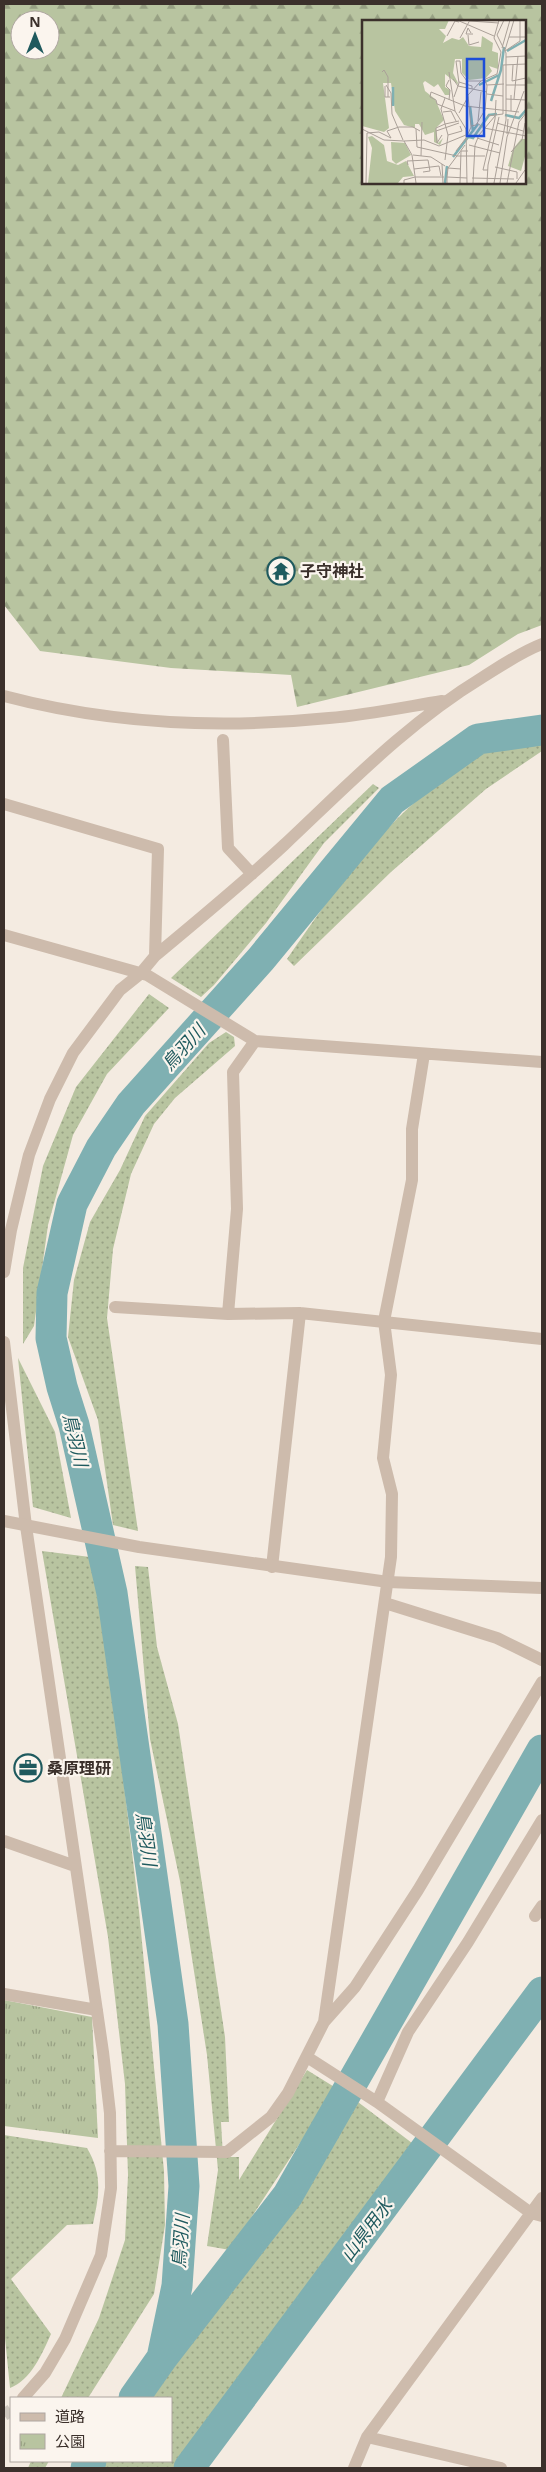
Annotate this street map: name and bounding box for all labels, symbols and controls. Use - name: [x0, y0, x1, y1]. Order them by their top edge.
- north arrow: [10, 10, 60, 60]
- text: N: [29, 12, 41, 31]
- inset map: [362, 20, 526, 184]
- temple icon: 子守神社: [266, 556, 296, 586]
- place label: 子守神社: [300, 560, 364, 582]
- water label: 鳥羽川: [156, 1017, 211, 1075]
- water label: 鳥羽川: [58, 1411, 94, 1471]
- office icon: 桑原理研: [13, 1753, 43, 1783]
- place label: 桑原理研: [47, 1757, 111, 1779]
- water label: 鳥羽川: [131, 1811, 163, 1869]
- water label: 山県用水: [335, 2192, 398, 2266]
- water label: 鳥羽川: [166, 2211, 194, 2269]
- legend: [10, 2397, 172, 2462]
- text: 道路: [55, 2406, 85, 2426]
- text: 公園: [55, 2431, 85, 2451]

